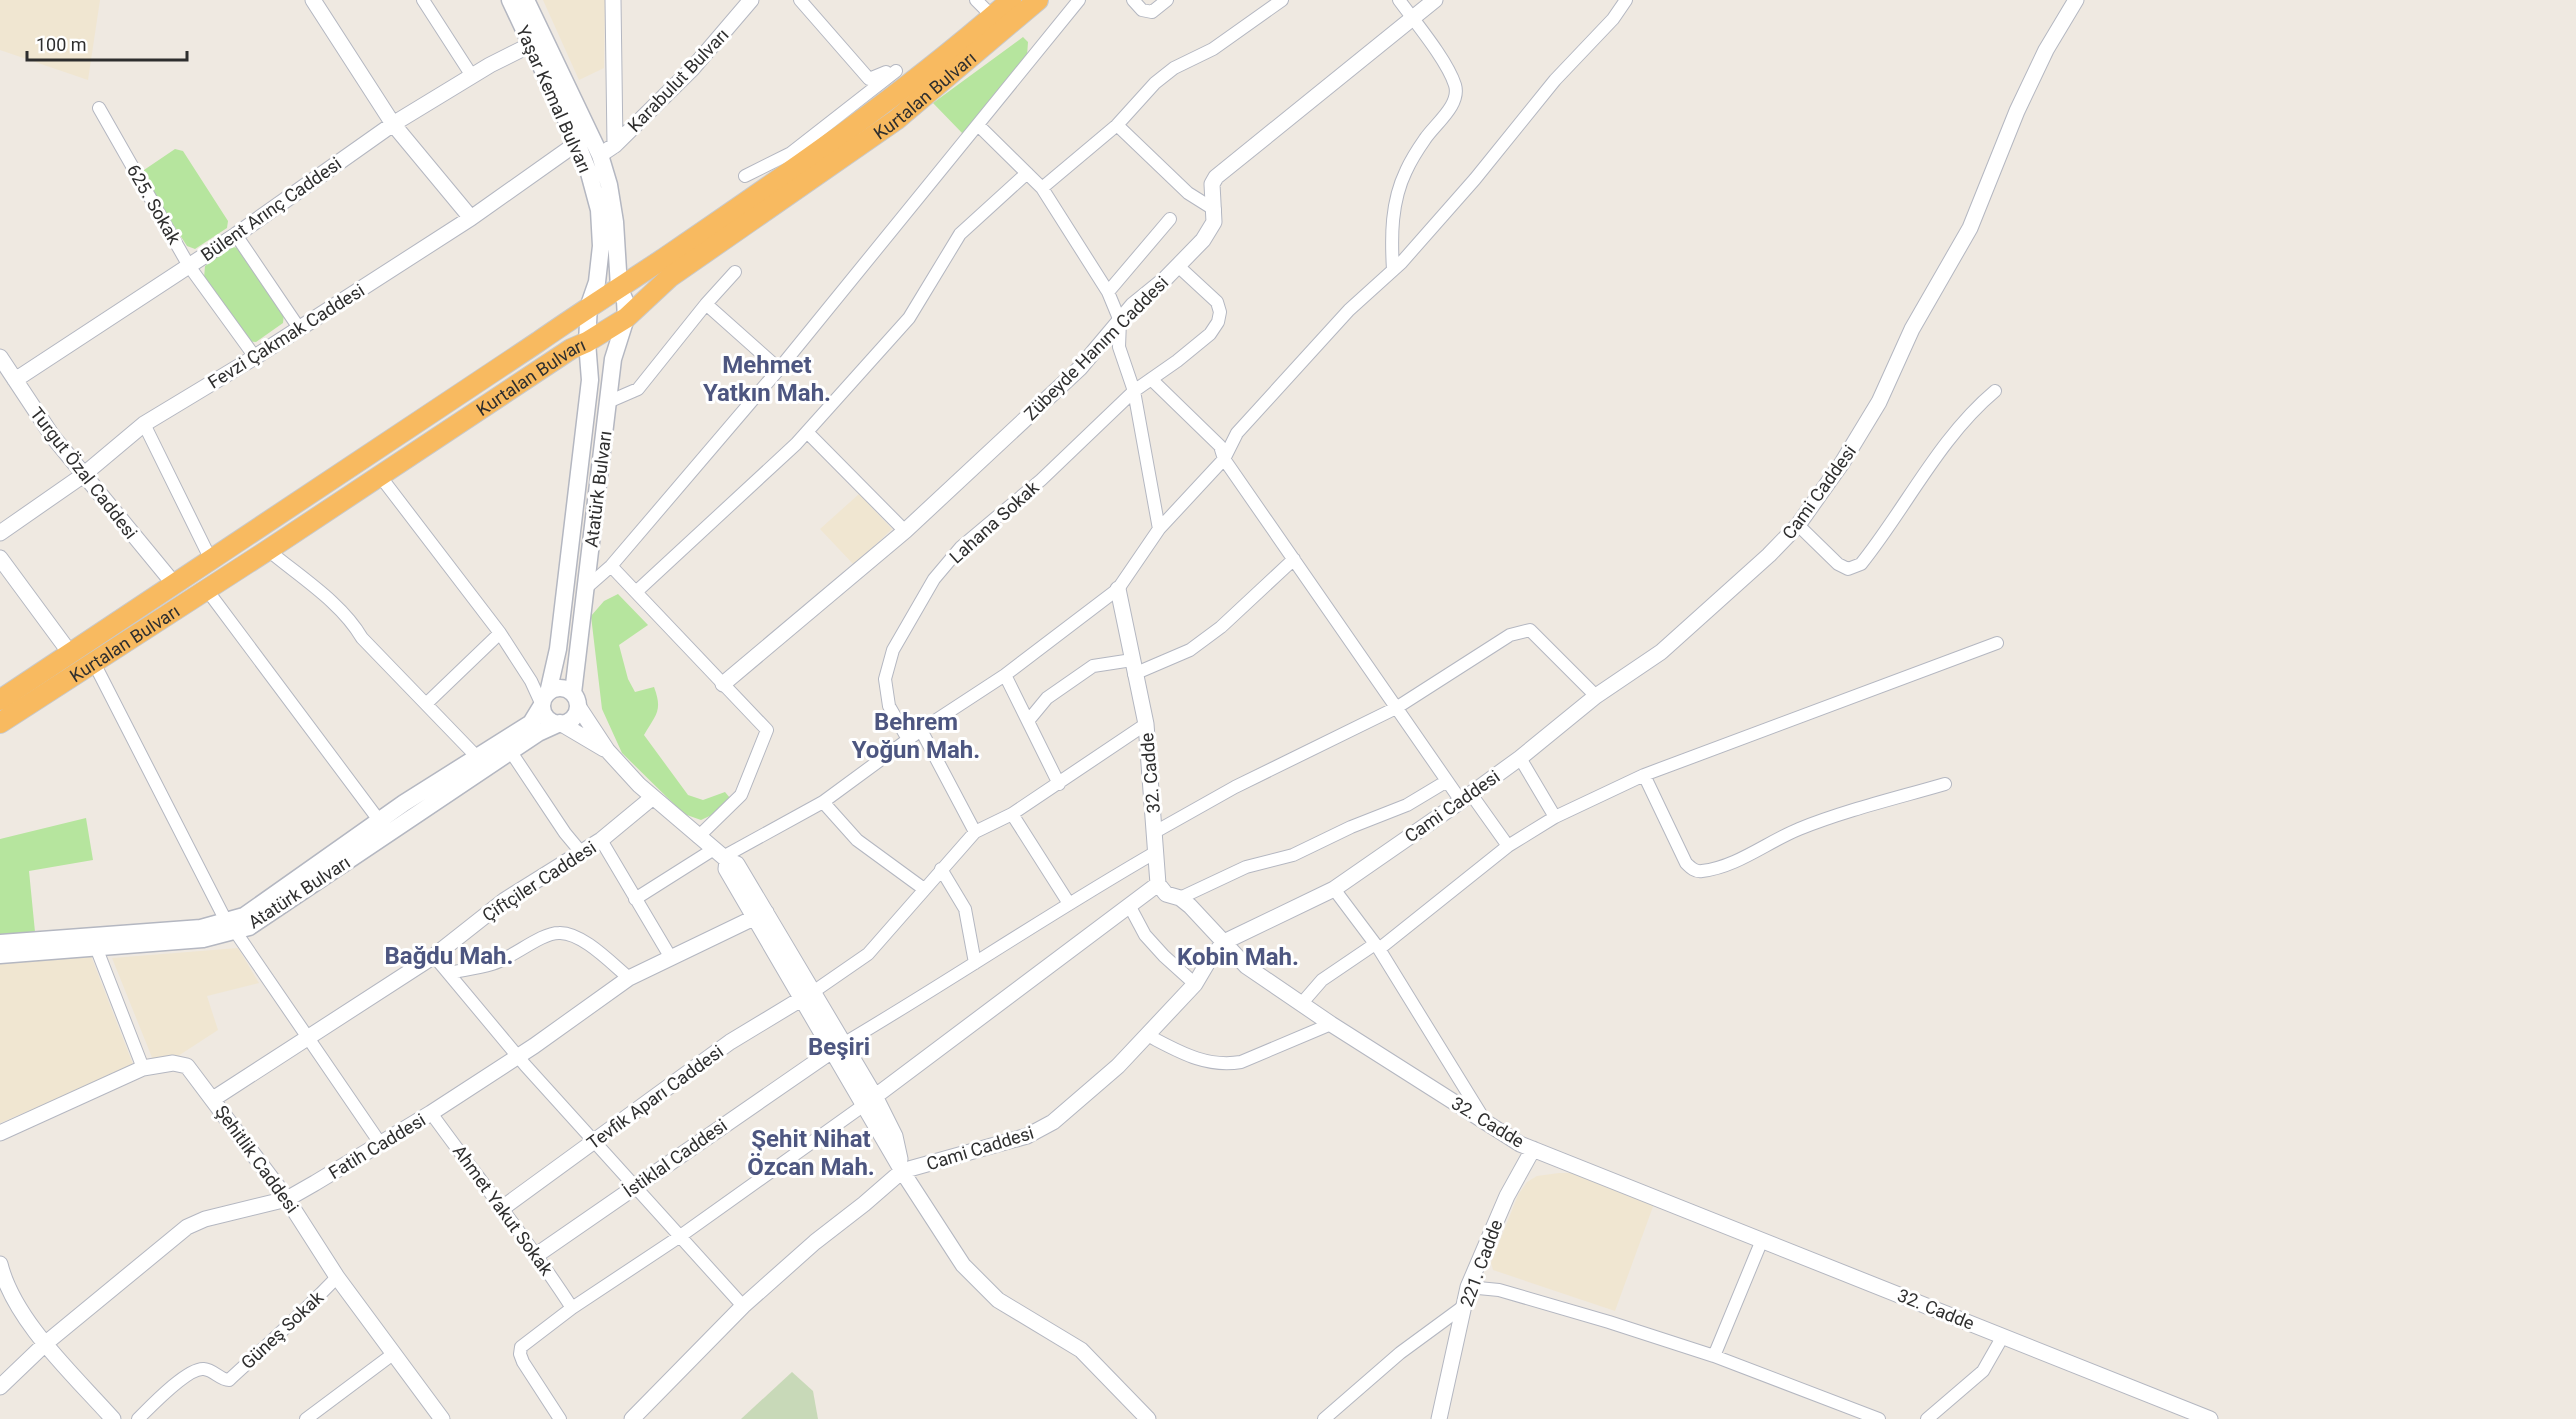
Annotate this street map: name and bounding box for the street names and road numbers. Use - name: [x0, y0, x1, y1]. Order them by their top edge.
- street label: Yaşar Kemal Bulvarı: [512, 22, 596, 176]
- street label: Karabulut Bulvarı: [623, 24, 733, 136]
- street label: Kurtalan Bulvarı: [869, 47, 980, 143]
- street label: Bülent Arınç Caddesi: [197, 153, 345, 265]
- street label: 625. Sokak: [123, 160, 186, 248]
- street label: Zübeyde Hanım Caddesi: [1020, 272, 1172, 424]
- street label: Fevzi Çakmak Caddesi: [204, 279, 368, 393]
- street label: Kurtalan Bulvarı: [472, 334, 589, 420]
- street label: Turgut Özal Caddesi: [26, 403, 142, 543]
- street label: Atatürk Bulvarı: [580, 430, 616, 548]
- street label: Cami Caddesi: [1778, 441, 1860, 543]
- street label: Lahana Sokak: [945, 476, 1043, 567]
- street label: Kurtalan Bulvarı: [66, 600, 183, 686]
- street label: 32. Cadde: [1136, 732, 1164, 814]
- street label: Cami Caddesi: [1400, 766, 1504, 846]
- street label: Çiftçiler Caddesi: [478, 836, 600, 926]
- street label: Atatürk Bulvarı: [244, 851, 354, 933]
- street label: Tevfik Aparı Caddesi: [583, 1041, 727, 1153]
- street label: 32. Cadde: [1448, 1092, 1528, 1152]
- street label: Şehitlik Caddesi: [211, 1101, 303, 1217]
- street label: Fatih Caddesi: [325, 1109, 429, 1183]
- street label: İstiklal Caddesi: [619, 1115, 731, 1201]
- street label: Cami Caddesi: [924, 1122, 1036, 1174]
- street label: Ahmet Yakut Sokak: [449, 1141, 558, 1280]
- street label: 221. Cadde: [1456, 1217, 1506, 1309]
- street label: 32. Cadde: [1895, 1284, 1977, 1334]
- street label: Güneş Sokak: [237, 1286, 328, 1373]

